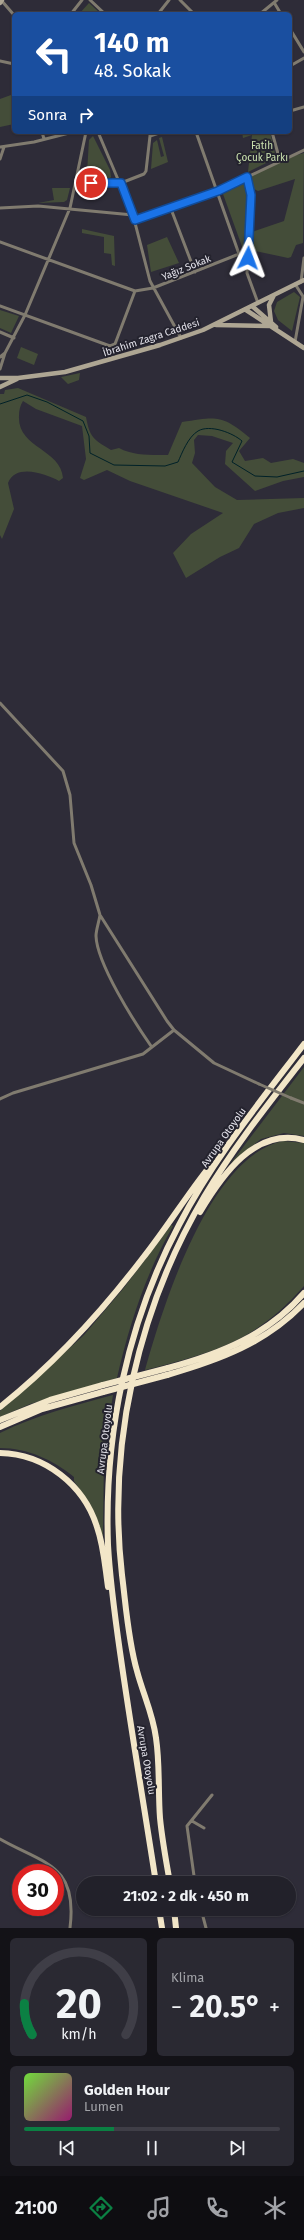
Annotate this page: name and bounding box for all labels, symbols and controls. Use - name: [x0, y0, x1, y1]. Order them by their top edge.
- text: 140 m: [94, 26, 170, 59]
- icon: left: [28, 28, 80, 80]
- text: 48. Sokak: [94, 60, 171, 82]
- icon: right: [75, 104, 97, 126]
- text: Sonra: [28, 106, 67, 124]
- park label: Fatih Çocuk Parkı: [236, 139, 288, 164]
- pin: [74, 166, 108, 200]
- icon: arrive: [80, 172, 102, 194]
- position arrow: [227, 237, 269, 279]
- street label: Yağız Sokak: [160, 252, 213, 283]
- street label: İbrahim Zagra Caddesi: [101, 315, 201, 359]
- street label: Avrupa Otoyolu: [199, 1105, 249, 1170]
- street label: Avrupa Otoyolu: [95, 1404, 115, 1475]
- street label: Avrupa Otoyolu: [134, 1725, 158, 1796]
- speed limit sign: 30: [12, 1864, 64, 1916]
- text: 21:02 · 2 dk · 450 m: [123, 1887, 249, 1905]
- text: Klima: [171, 1970, 204, 1985]
- text: 20: [56, 1979, 101, 2029]
- text: 20.5°: [190, 1989, 262, 2025]
- text: −: [171, 1994, 182, 2021]
- text: +: [269, 1994, 280, 2021]
- text: km/h: [61, 2026, 96, 2043]
- text: Golden Hour: [84, 2081, 170, 2099]
- text: Lumen: [84, 2099, 124, 2114]
- icon: previous: [56, 2137, 78, 2159]
- icon: pause: [141, 2137, 163, 2159]
- icon: next: [226, 2137, 248, 2159]
- icon: directions: [87, 2194, 115, 2222]
- icon: music: [145, 2194, 173, 2222]
- icon: phone: [203, 2194, 231, 2222]
- icon: climate: [261, 2194, 289, 2222]
- text: 21:00: [15, 2197, 58, 2219]

